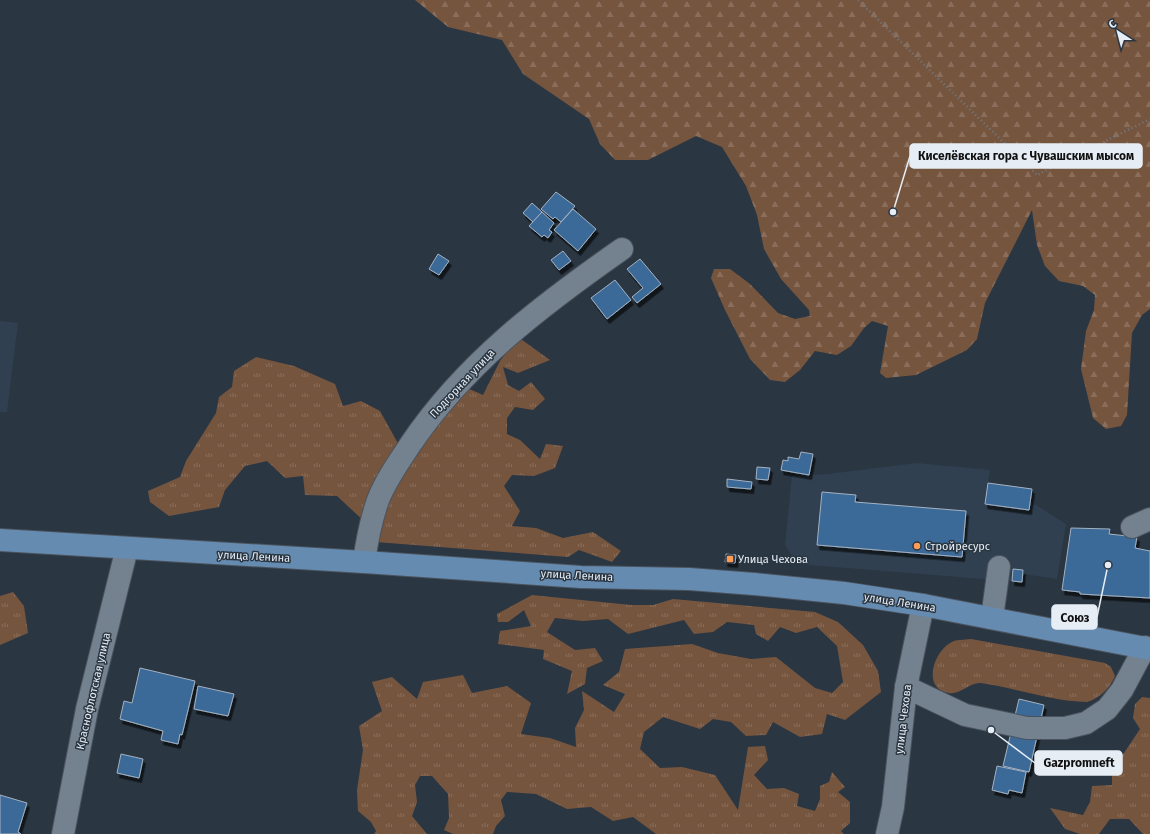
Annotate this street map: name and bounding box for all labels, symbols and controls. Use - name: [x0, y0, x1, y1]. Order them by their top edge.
- north arrow: [1098, 12, 1138, 52]
- text: С: [1106, 17, 1119, 31]
- callout: Киселёвская гора с Чувашским мысом: [910, 144, 1142, 168]
- text: Киселёвская гора с Чувашским мысом: [918, 149, 1134, 163]
- street label: Подгорная улица: [427, 346, 498, 420]
- place label: Стройресурс: [925, 540, 990, 553]
- marker: Стройресурс: [912, 541, 922, 551]
- street label: улица Ленина: [217, 548, 290, 565]
- place label: Улица Чехова: [738, 553, 808, 566]
- marker: Улица Чехова: [725, 554, 735, 564]
- street label: улица Ленина: [540, 567, 613, 584]
- street label: улица Ленина: [863, 590, 937, 615]
- callout: Союз: [1052, 605, 1097, 629]
- text: Союз: [1060, 611, 1090, 625]
- street label: Краснофлотская улица: [74, 631, 113, 751]
- street label: улица Чехова: [893, 684, 914, 755]
- callout: Gazpromneft: [1035, 751, 1122, 775]
- text: Gazpromneft: [1043, 756, 1115, 770]

